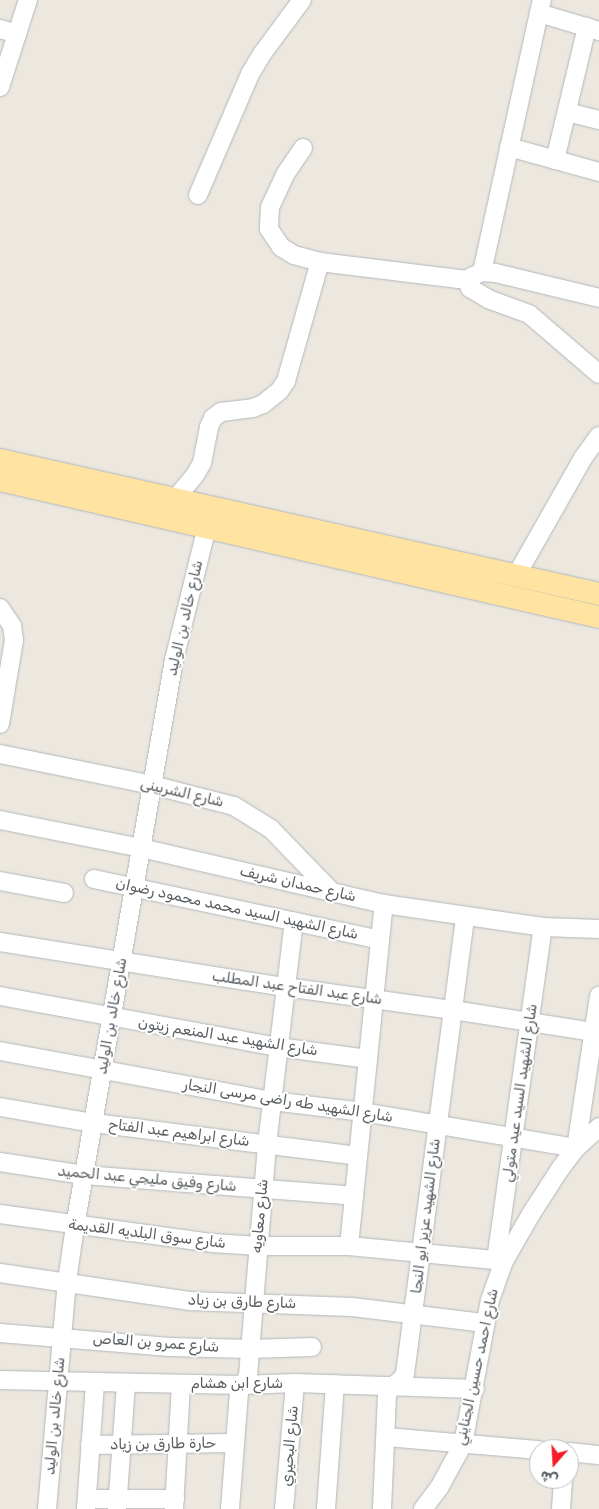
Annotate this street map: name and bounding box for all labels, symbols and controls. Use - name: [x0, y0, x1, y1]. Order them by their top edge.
- street label: شارع خالد بن الوليد: [163, 558, 207, 678]
- street label: شارع الشربينى: [139, 775, 225, 811]
- street label: شارع حمدان شريف: [238, 862, 358, 906]
- street label: شارع الشهيد السيد محمد محمود رضوان: [114, 874, 360, 944]
- street label: شارع خالد بن الوليد: [93, 956, 131, 1076]
- street label: شارع عبد الفتاح عبد المطلب: [211, 967, 383, 1009]
- street label: شارع الشهيد السيد عيد متولي: [499, 1003, 541, 1183]
- street label: شارع الشهيد عبد المنعم زيتون: [137, 1014, 319, 1060]
- street label: شارع الشهيد طه راضى مرسى النجار: [182, 1076, 394, 1126]
- street label: شارع ابراهيم عبد الفتاح: [107, 1115, 251, 1151]
- street label: شارع الشهيد عزيز ابو النجا: [408, 1137, 444, 1295]
- street label: شارع وفيق مليجي عبد الحميد: [57, 1162, 237, 1196]
- street label: شارع معاويه: [248, 1178, 272, 1254]
- street label: شارع سوق البلديه القديمة: [67, 1215, 227, 1253]
- street label: شارع احمد حسين الجنايني: [452, 1287, 502, 1447]
- street label: شارع طارق بن زياد: [187, 1291, 297, 1313]
- street label: شارع عمرو بن العاص: [92, 1330, 220, 1356]
- street label: شارع خالد بن الوليد: [41, 1356, 69, 1476]
- street label: شارع ابن هشام: [191, 1375, 283, 1393]
- street label: شارع البحيري: [277, 1405, 303, 1487]
- street label: حارة طارق بن زياد: [110, 1434, 216, 1454]
- north arrow: [529, 1439, 579, 1489]
- text: ش: [538, 1467, 560, 1489]

